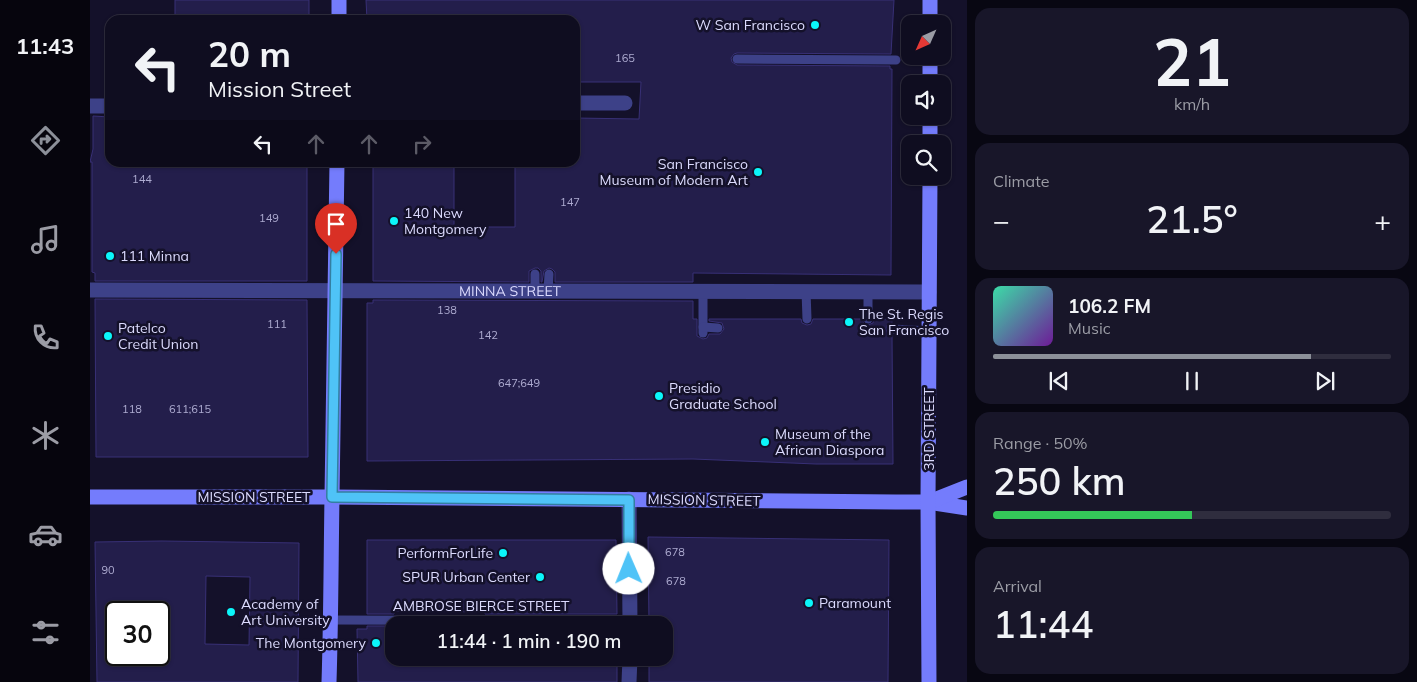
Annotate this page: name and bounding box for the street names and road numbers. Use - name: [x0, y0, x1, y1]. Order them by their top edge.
- street label: MINNA STREET: [459, 282, 562, 300]
- street label: 3RD STREET: [920, 387, 938, 471]
- street label: MISSION STREET: [197, 488, 311, 506]
- street label: MISSION STREET: [647, 490, 761, 510]
- street label: AMBROSE BIERCE STREET: [393, 597, 570, 615]

